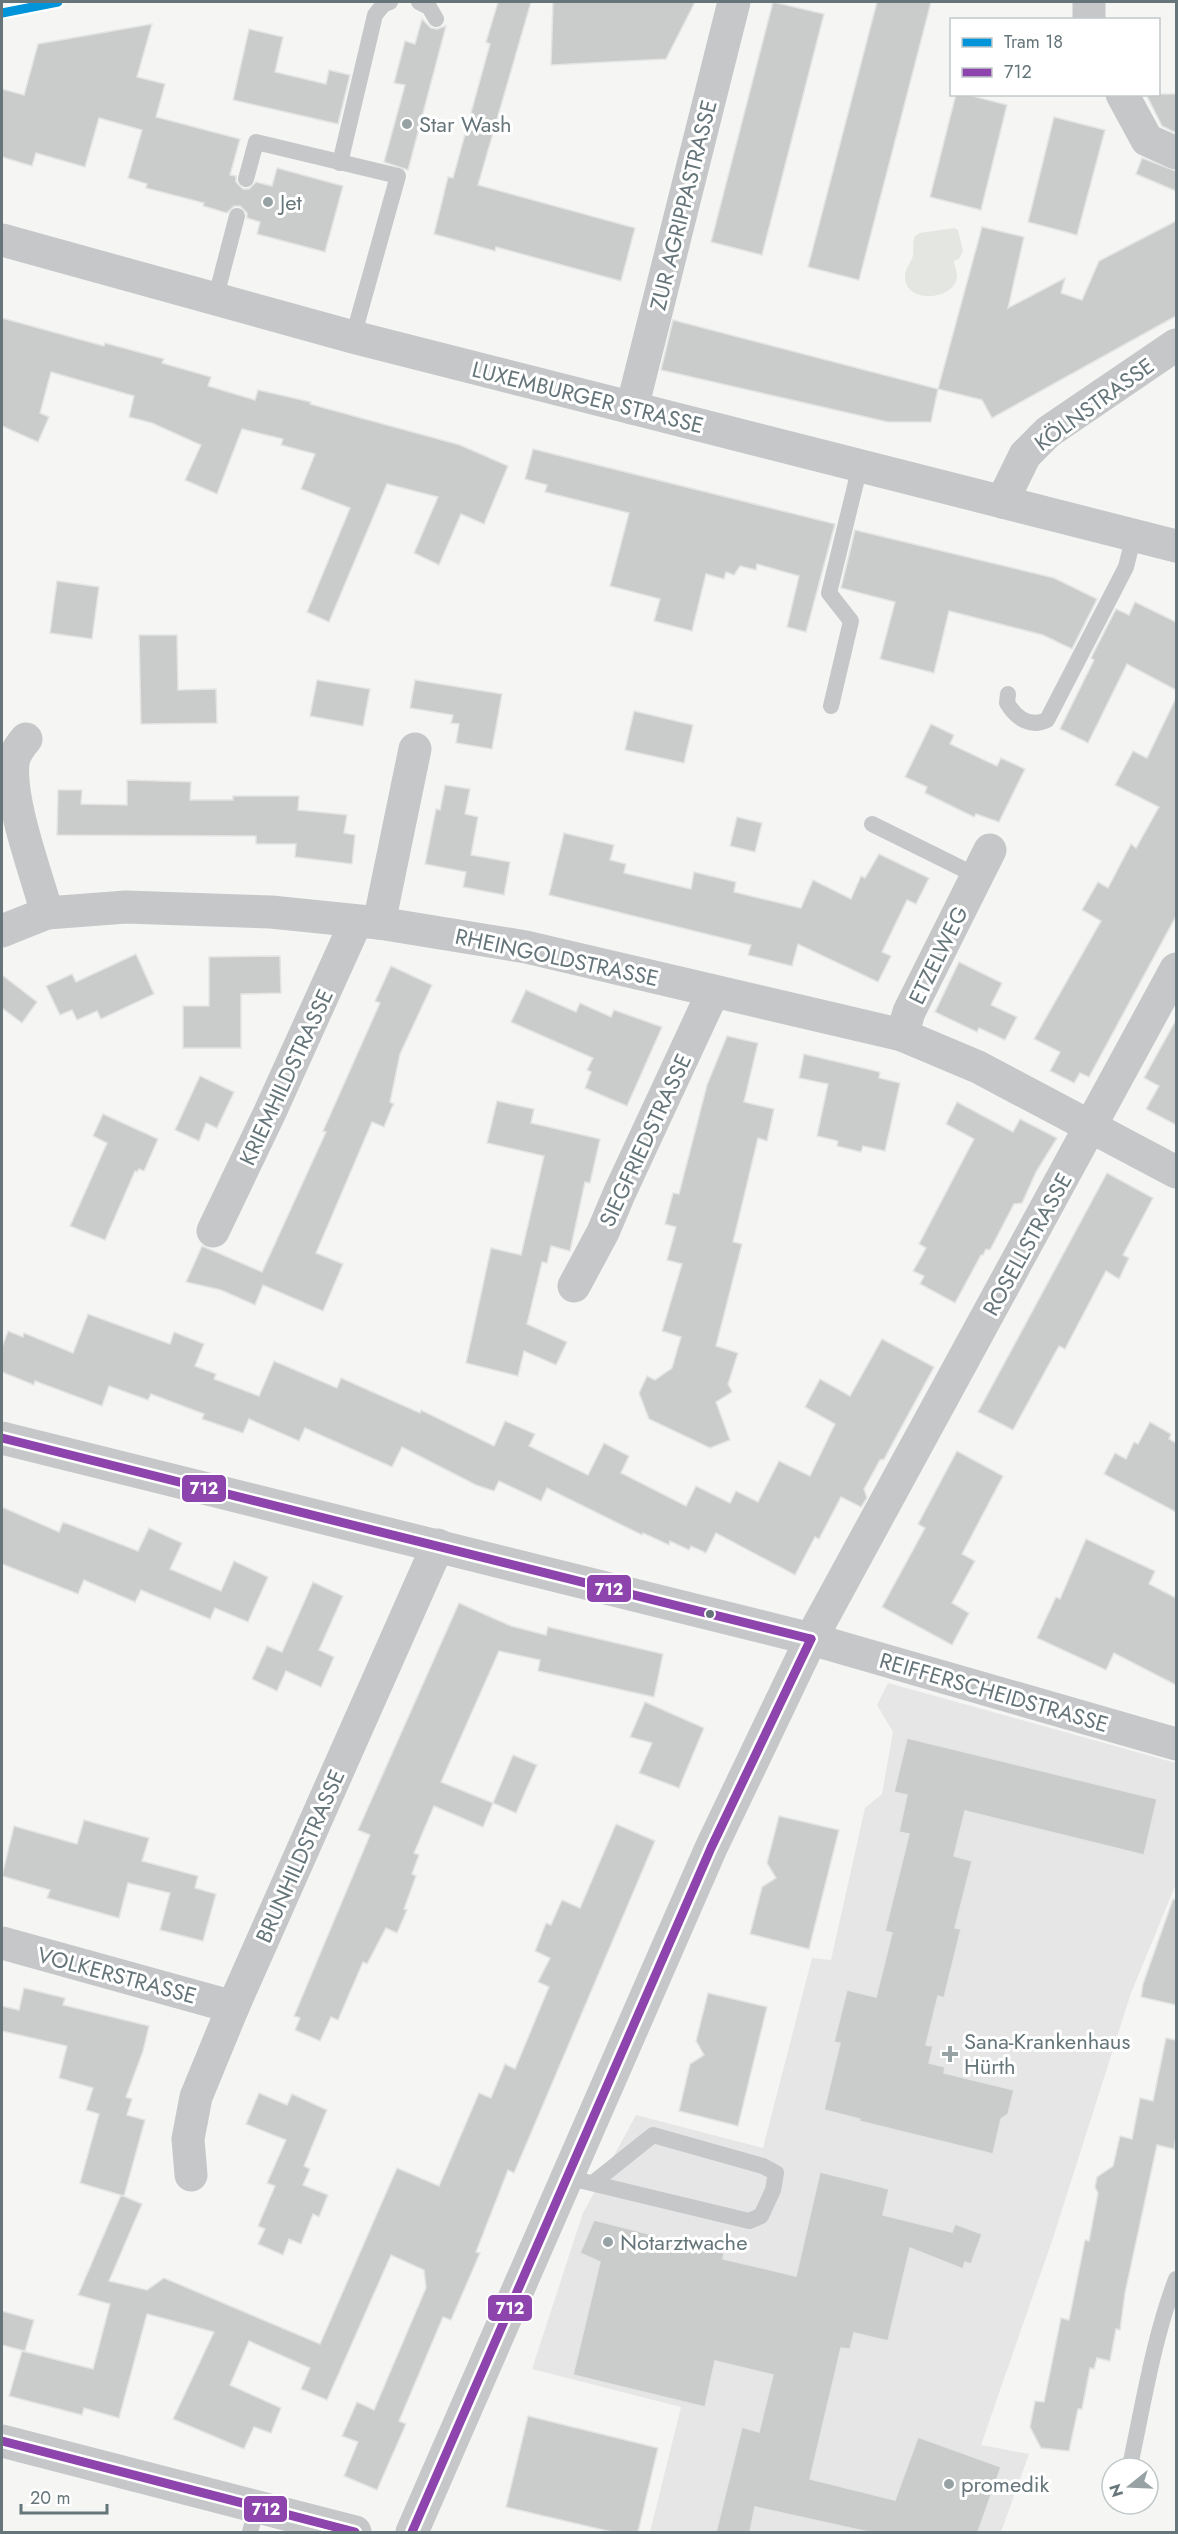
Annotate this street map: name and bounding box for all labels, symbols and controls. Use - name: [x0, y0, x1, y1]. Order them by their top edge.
- legend: [950, 18, 1160, 96]
- text: Tram 18: [1004, 29, 1063, 55]
- text: 712: [1004, 59, 1032, 85]
- street label: ZUR AGRIPPASTRASSE: [641, 96, 725, 314]
- place label: Star Wash: [419, 108, 512, 140]
- marker: Star Wash: [400, 117, 414, 131]
- place label: Jet: [277, 186, 303, 218]
- marker: Jet: [261, 195, 275, 209]
- street label: KÖLNSTRASSE: [1028, 350, 1160, 458]
- street label: LUXEMBURGER STRASSE: [469, 353, 707, 441]
- street label: ETZELWEG: [900, 900, 976, 1010]
- street label: RHEINGOLDSTRASSE: [452, 920, 662, 994]
- street label: KRIEMHILDSTRASSE: [231, 984, 341, 1170]
- street label: SIEGFRIEDSTRASSE: [591, 1048, 699, 1232]
- street label: ROSELLSTRASSE: [974, 1167, 1080, 1321]
- line badge: 712: [181, 1474, 227, 1503]
- text: 712: [190, 1477, 218, 1500]
- line badge: 712: [586, 1574, 632, 1603]
- text: 712: [595, 1578, 623, 1601]
- unlabelled marker: [704, 1608, 716, 1620]
- street label: REIFFERSCHEIDSTRASSE: [876, 1644, 1112, 1740]
- street label: BRUNHILDSTRASSE: [247, 1764, 353, 1948]
- street label: VOLKERSTRASSE: [34, 1938, 200, 2012]
- place label: Sana-Krankenhaus Hürth: [964, 2025, 1130, 2082]
- marker: Sana-Krankenhaus Hürth: [941, 2045, 959, 2063]
- place label: Notarztwache: [620, 2226, 747, 2258]
- marker: Notarztwache: [601, 2235, 615, 2249]
- line badge: 712: [487, 2294, 533, 2322]
- text: 712: [496, 2297, 524, 2320]
- north arrow: [1100, 2456, 1160, 2516]
- place label: promedik: [961, 2468, 1050, 2500]
- scale bar: [21, 2477, 106, 2515]
- marker: promedik: [942, 2477, 956, 2491]
- text: N: [1103, 2481, 1129, 2500]
- text: 20 m: [30, 2485, 70, 2511]
- line badge: 712: [243, 2495, 288, 2523]
- text: 712: [252, 2498, 280, 2521]

